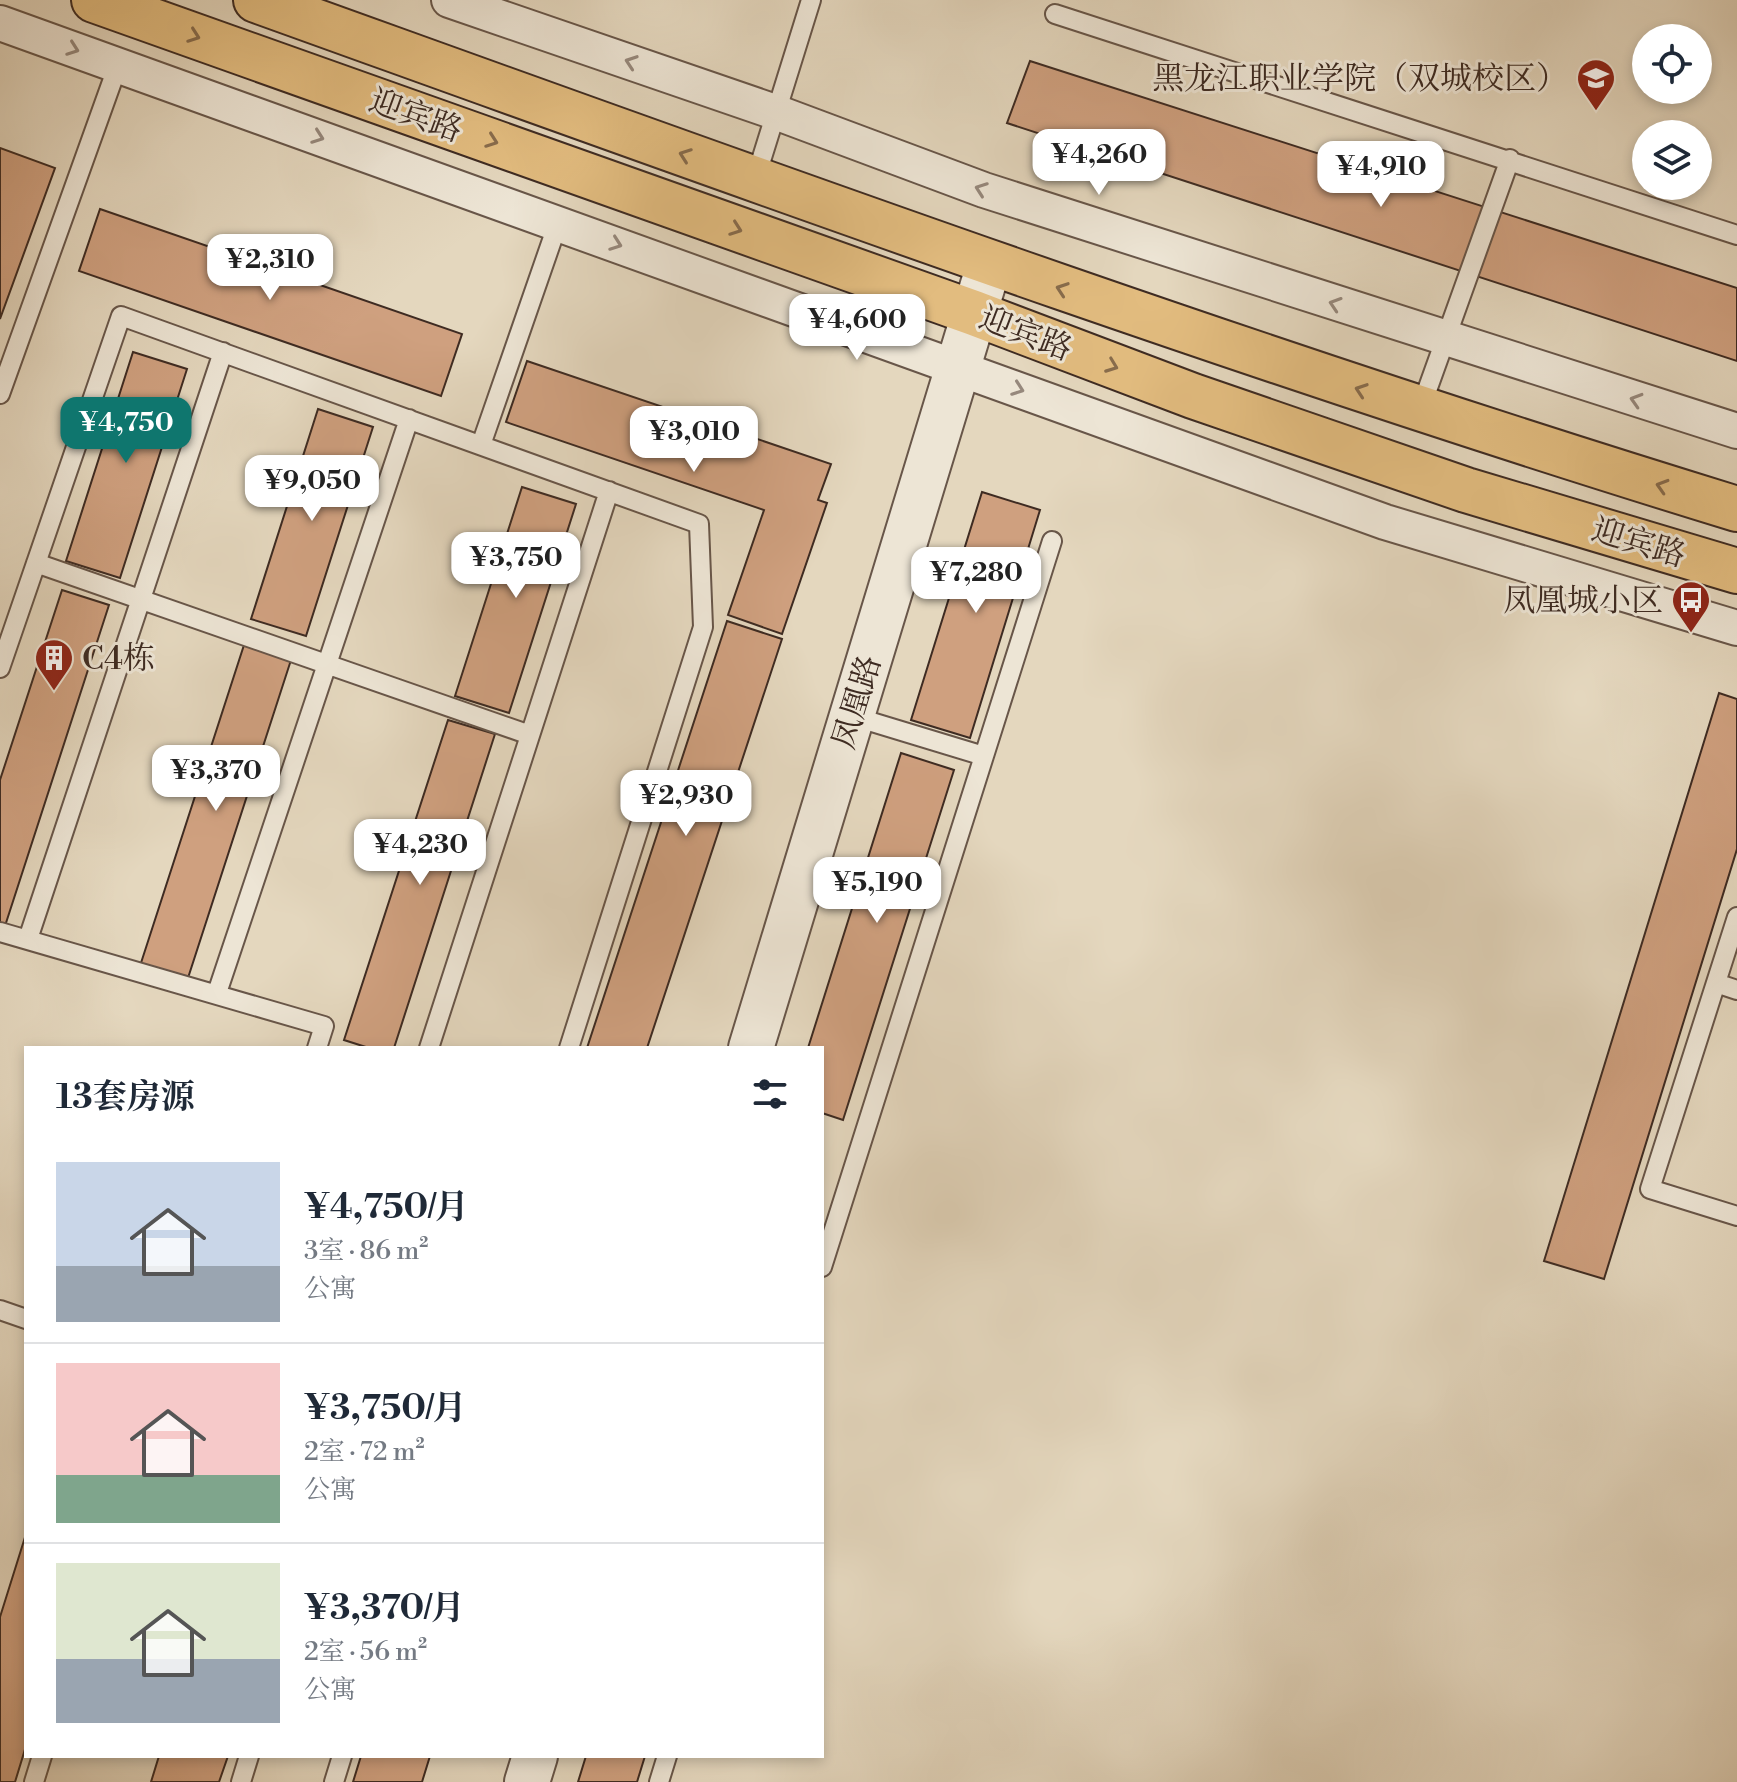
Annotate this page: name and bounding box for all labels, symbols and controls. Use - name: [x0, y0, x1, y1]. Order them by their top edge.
- map controls: [1632, 24, 1712, 200]
- button: locate: [1632, 24, 1712, 104]
- one-way arrow: [186, 26, 200, 42]
- one-way arrow: [66, 40, 80, 56]
- one-way arrow: [625, 56, 639, 72]
- school or university icon: 黑龙江职业学院（双城校区）: [1575, 57, 1617, 112]
- place label: 黑龙江职业学院（双城校区）: [1152, 59, 1568, 99]
- street label: 迎宾路: [364, 81, 468, 151]
- button: layers: [1632, 120, 1712, 200]
- one-way arrow: [310, 127, 324, 144]
- pin: ¥4,260: [1034, 129, 1164, 197]
- one-way arrow: [484, 132, 498, 148]
- text: ¥4,260: [1051, 139, 1147, 171]
- pin: ¥4,910: [1316, 141, 1446, 209]
- one-way arrow: [679, 148, 693, 164]
- text: ¥4,910: [1335, 151, 1427, 183]
- one-way arrow: [975, 182, 989, 198]
- one-way arrow: [729, 219, 743, 235]
- pin: ¥2,310: [205, 234, 335, 302]
- one-way arrow: [608, 234, 622, 250]
- text: ¥2,310: [225, 244, 315, 276]
- one-way arrow: [1056, 283, 1070, 299]
- pin: ¥4,600: [792, 294, 922, 362]
- one-way arrow: [1328, 297, 1342, 313]
- street label: 迎宾路: [974, 298, 1078, 370]
- text: ¥4,600: [807, 304, 907, 336]
- one-way arrow: [1104, 356, 1118, 373]
- one-way arrow: [1010, 379, 1024, 396]
- one-way arrow: [1355, 384, 1369, 400]
- one-way arrow: [1630, 393, 1644, 409]
- pin: ¥4,750: [61, 397, 191, 465]
- pin: ¥3,010: [629, 406, 759, 474]
- text: ¥4,750: [78, 407, 174, 439]
- text: ¥3,010: [648, 416, 740, 448]
- pin: ¥9,050: [247, 455, 377, 523]
- text: ¥9,050: [263, 465, 361, 497]
- one-way arrow: [1656, 479, 1670, 495]
- street label: 迎宾路: [1587, 510, 1690, 576]
- pin: ¥3,750: [451, 532, 581, 600]
- text: ¥3,750: [469, 542, 563, 574]
- pin: ¥7,280: [911, 547, 1041, 615]
- text: ¥7,280: [929, 557, 1023, 589]
- bus stop icon: 凤凰城小区: [1670, 579, 1712, 634]
- place label: 凤凰城小区: [1503, 581, 1663, 621]
- building icon: C4栋: [33, 637, 75, 692]
- place label: C4栋: [82, 639, 155, 679]
- street label: 凤凰路: [824, 651, 890, 754]
- pin: ¥3,370: [151, 745, 281, 813]
- text: ¥3,370: [170, 755, 262, 787]
- pin: ¥2,930: [621, 770, 751, 838]
- text: ¥2,930: [638, 780, 734, 812]
- pin: ¥4,230: [355, 819, 485, 887]
- text: ¥4,230: [372, 829, 468, 861]
- pin: ¥5,190: [812, 857, 942, 925]
- text: ¥5,190: [831, 867, 923, 899]
- icon: filters: [748, 1072, 792, 1116]
- text: 13套房源: [56, 1077, 195, 1119]
- text: ¥4,750/月: [304, 1187, 469, 1229]
- icon: home: [120, 1194, 216, 1290]
- text: 3室 · 86 m²: [304, 1235, 428, 1267]
- text: 公寓: [304, 1273, 356, 1305]
- text: ¥3,750/月: [304, 1388, 467, 1430]
- icon: home: [120, 1395, 216, 1491]
- text: 2室 · 72 m²: [304, 1436, 425, 1468]
- text: 公寓: [304, 1474, 356, 1506]
- text: ¥3,370/月: [304, 1588, 465, 1630]
- icon: home: [120, 1595, 216, 1691]
- text: 2室 · 56 m²: [304, 1636, 427, 1668]
- text: 公寓: [304, 1674, 356, 1706]

